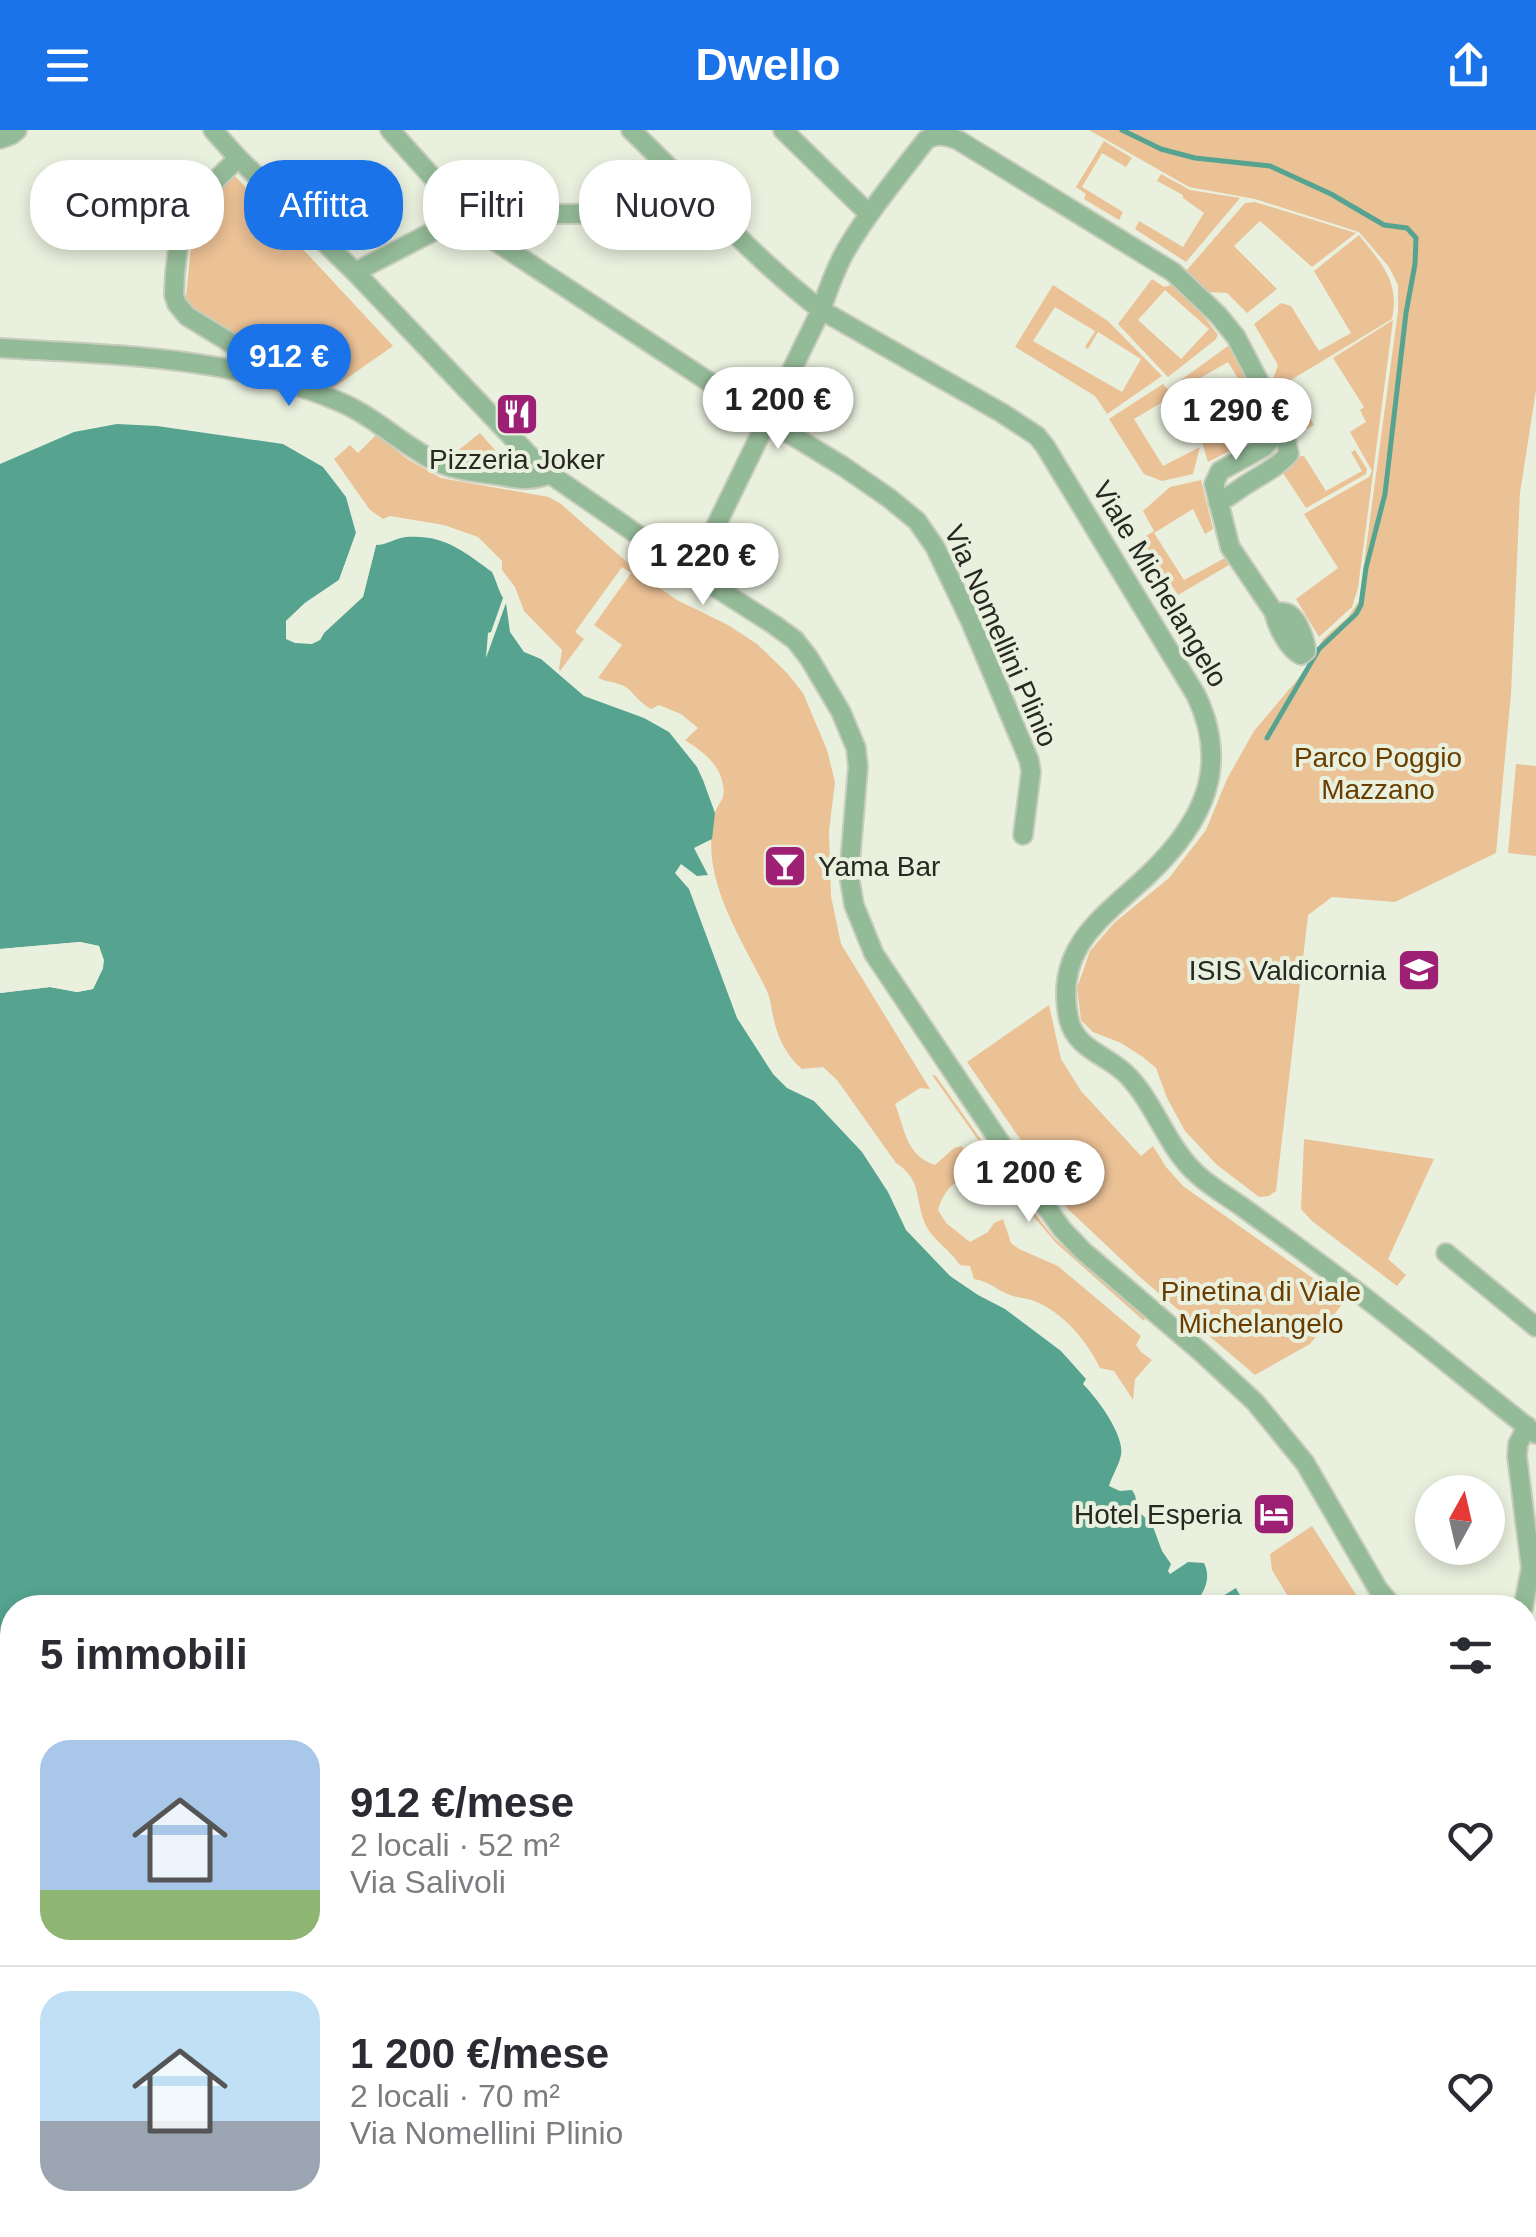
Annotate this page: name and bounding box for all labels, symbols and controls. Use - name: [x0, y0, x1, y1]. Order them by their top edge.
- icon: menu: [40, 38, 95, 93]
- icon: share: [1441, 38, 1496, 93]
- text: Dwello: [695, 39, 841, 90]
- chip: Compra: [30, 160, 224, 250]
- chip: Affitta: [244, 160, 403, 250]
- chip: Filtri: [423, 160, 559, 250]
- chip: Nuovo: [579, 160, 751, 250]
- pin: 912 €: [219, 324, 359, 409]
- text: 912 €: [249, 338, 329, 374]
- pin: 1 200 €: [686, 367, 870, 452]
- pin: 1 290 €: [1144, 378, 1328, 463]
- text: 1 200 €: [725, 381, 831, 417]
- restaurant icon: Pizzeria Joker: [494, 391, 540, 437]
- text: 1 290 €: [1183, 392, 1289, 428]
- place label: Pizzeria Joker: [429, 444, 605, 475]
- street label: Viale Michelangelo: [1086, 476, 1234, 692]
- street label: Via Nomellini Plinio: [938, 520, 1064, 752]
- pin: 1 220 €: [611, 523, 795, 608]
- text: 1 220 €: [650, 537, 756, 573]
- park label: Parco Poggio Mazzano: [1294, 742, 1462, 805]
- bar icon: Yama Bar: [762, 843, 808, 889]
- place label: Yama Bar: [818, 851, 940, 882]
- school or university icon: ISIS Valdicornia: [1396, 947, 1442, 993]
- place label: ISIS Valdicornia: [1189, 955, 1386, 986]
- pin: 1 200 €: [937, 1140, 1121, 1225]
- text: 1 200 €: [976, 1154, 1082, 1190]
- park label: Pinetina di Viale Michelangelo: [1161, 1276, 1361, 1339]
- north arrow: [1415, 1475, 1505, 1565]
- map controls: [1415, 1475, 1505, 1565]
- hotel icon: Hotel Esperia: [1251, 1491, 1297, 1537]
- place label: Hotel Esperia: [1074, 1499, 1242, 1530]
- icon: filters: [1443, 1628, 1498, 1683]
- text: 5 immobili: [40, 1631, 248, 1678]
- text: 912 €/mese: [350, 1779, 574, 1826]
- icon: home: [120, 1780, 240, 1900]
- icon: heart: [1443, 1813, 1498, 1868]
- text: 2 locali · 52 m²: [350, 1827, 560, 1863]
- text: Via Salivoli: [350, 1864, 506, 1900]
- text: 1 200 €/mese: [350, 2030, 609, 2077]
- icon: home: [120, 2031, 240, 2151]
- icon: heart: [1443, 2064, 1498, 2119]
- text: 2 locali · 70 m²: [350, 2078, 560, 2114]
- text: Via Nomellini Plinio: [350, 2115, 623, 2151]

